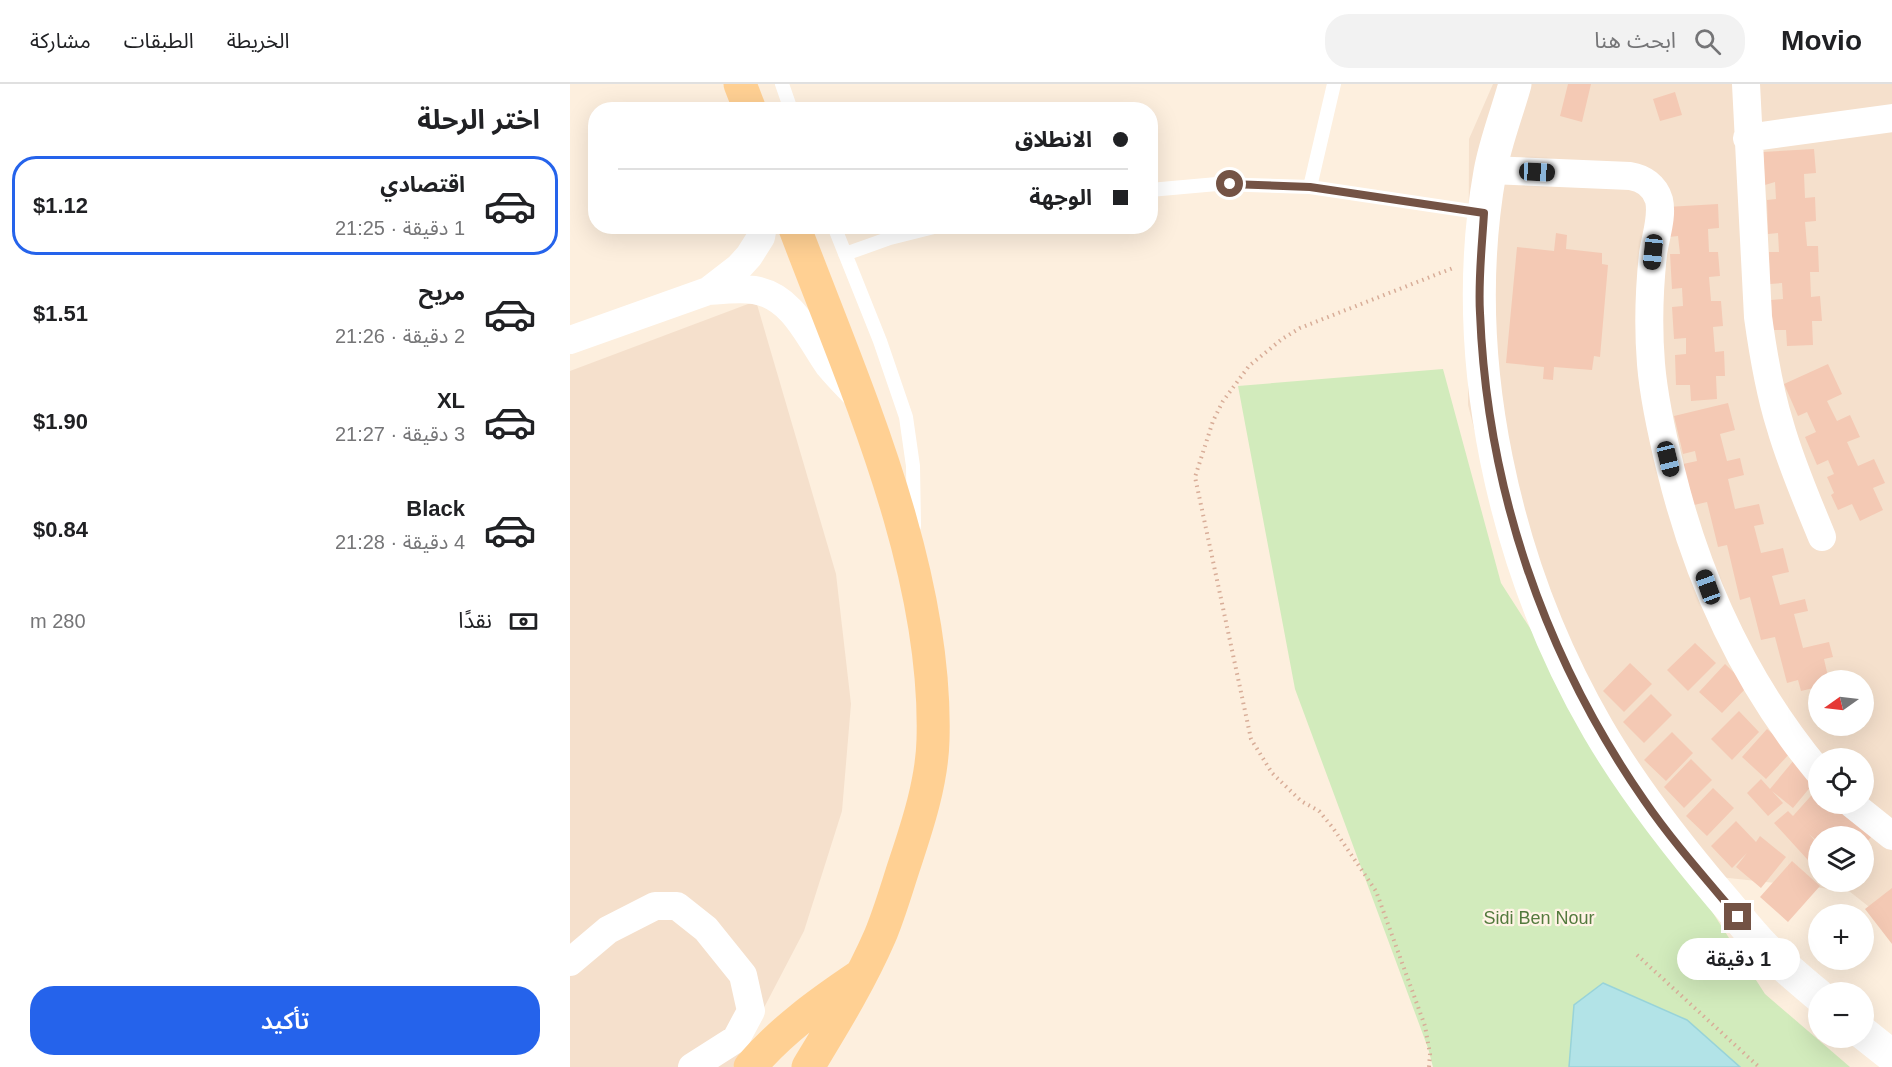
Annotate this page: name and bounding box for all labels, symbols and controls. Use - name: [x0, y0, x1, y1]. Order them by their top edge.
- search box: [1325, 14, 1745, 68]
- icon: search: [1691, 25, 1724, 58]
- text: Movio: [1781, 25, 1862, 56]
- text: ابحث هنا: [1594, 28, 1676, 53]
- text: مشاركة: [30, 29, 91, 52]
- text: الطبقات: [124, 29, 194, 52]
- text: الخريطة: [227, 29, 290, 52]
- text: اختر الرحلة: [417, 105, 540, 135]
- text: الانطلاق: [1015, 127, 1092, 152]
- car: [1519, 162, 1555, 182]
- route start: [1216, 170, 1243, 197]
- text: اقتصادي: [380, 172, 465, 197]
- icon: car: [483, 179, 537, 233]
- text: الوجهة: [1029, 185, 1092, 210]
- text: $1.12: [33, 193, 88, 218]
- text: 1 دقيقة · 21:25: [335, 217, 465, 239]
- car: [1642, 233, 1664, 271]
- text: مريح: [419, 280, 465, 305]
- icon: car: [483, 287, 537, 341]
- text: $1.51: [33, 301, 88, 326]
- text: 2 دقيقة · 21:26: [335, 325, 465, 347]
- text: XL: [437, 388, 465, 413]
- icon: car: [483, 395, 537, 449]
- text: $1.90: [33, 409, 88, 434]
- text: 3 دقيقة · 21:27: [335, 423, 465, 445]
- car: [1655, 439, 1681, 479]
- text: Black: [406, 496, 465, 521]
- icon: car: [483, 503, 537, 557]
- text: $0.84: [33, 517, 88, 542]
- text: 4 دقيقة · 21:28: [335, 531, 465, 553]
- car: [1693, 567, 1723, 607]
- icon: cash: [507, 605, 540, 638]
- text: نقدًا: [458, 608, 492, 633]
- text: 280 m: [30, 610, 86, 632]
- north arrow: [1808, 670, 1874, 736]
- map controls: [1808, 670, 1874, 1048]
- button: locate: [1808, 748, 1874, 814]
- button: layers: [1808, 826, 1874, 892]
- route end: [1724, 903, 1751, 930]
- button: +: [1808, 904, 1874, 970]
- park label: Sidi Ben Nour: [1483, 908, 1595, 928]
- callout: 1 دقيقة: [1676, 938, 1800, 980]
- text: 1 دقيقة: [1706, 948, 1771, 970]
- button: −: [1808, 982, 1874, 1048]
- button: تأكيد: [30, 986, 540, 1055]

